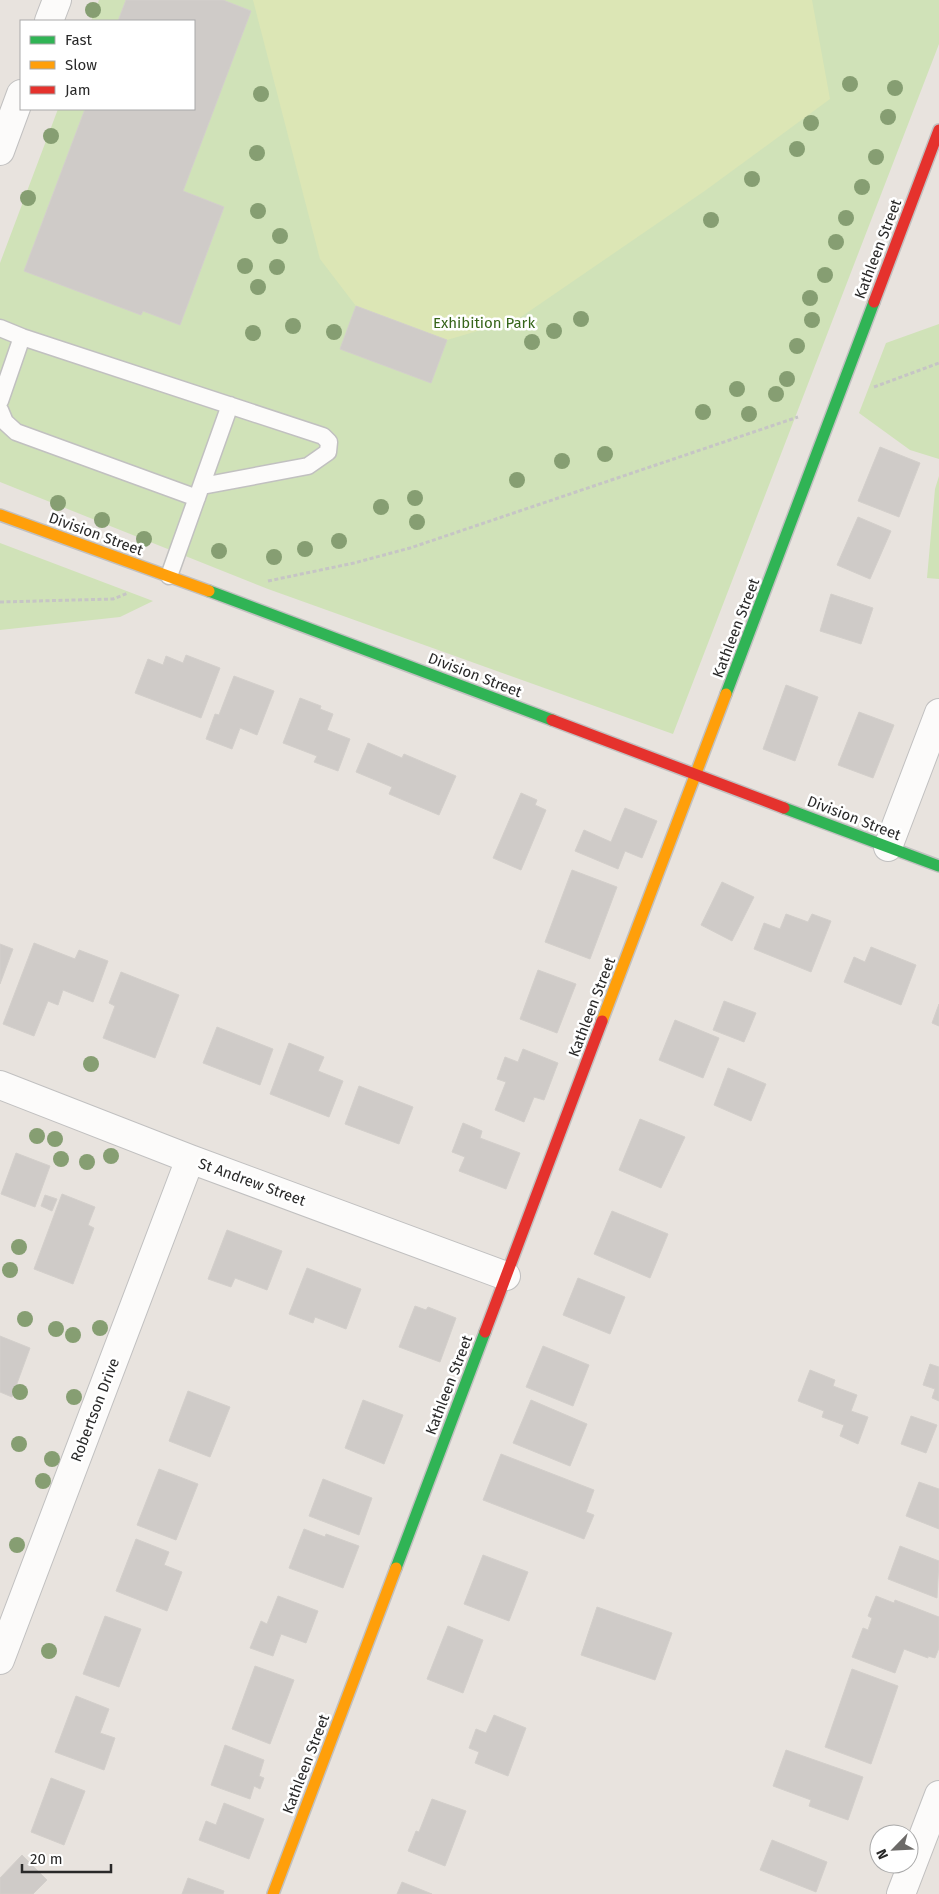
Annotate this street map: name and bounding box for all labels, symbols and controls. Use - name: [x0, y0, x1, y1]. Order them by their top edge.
- legend: [20, 20, 195, 110]
- text: Fast: [65, 31, 92, 49]
- text: Slow: [65, 56, 97, 74]
- text: Jam: [65, 81, 91, 99]
- street label: Kathleen Street: [851, 196, 905, 301]
- park label: Exhibition Park: [433, 314, 535, 332]
- street label: Division Street: [46, 509, 146, 560]
- street label: Kathleen Street: [709, 575, 763, 680]
- street label: Division Street: [426, 649, 525, 701]
- street label: Division Street: [805, 792, 904, 844]
- street label: Kathleen Street: [565, 954, 619, 1059]
- street label: St Andrew Street: [196, 1154, 309, 1210]
- street label: Kathleen Street: [422, 1332, 476, 1437]
- street label: Robertson Drive: [67, 1356, 123, 1464]
- street label: Kathleen Street: [279, 1711, 333, 1816]
- north arrow: [869, 1824, 919, 1874]
- scale bar: [22, 1842, 111, 1874]
- text: N: [873, 1846, 892, 1862]
- text: 20 m: [30, 1850, 63, 1868]

